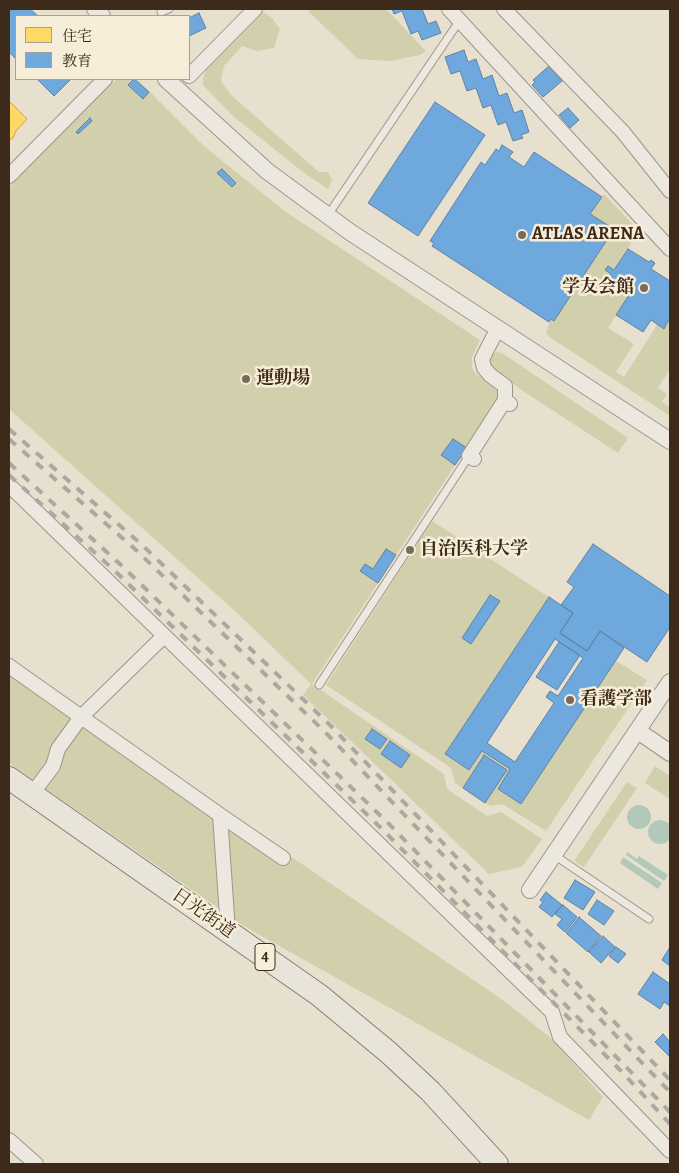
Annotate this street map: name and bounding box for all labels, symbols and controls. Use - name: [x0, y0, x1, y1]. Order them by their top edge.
- legend: [15, 15, 190, 80]
- text: 住宅: [62, 26, 92, 46]
- text: 教育: [62, 51, 92, 71]
- place label: ATLAS ARENA: [532, 224, 644, 246]
- marker: ATLAS ARENA: [516, 229, 528, 241]
- place label: 学友会館: [562, 277, 634, 299]
- marker: 学友会館: [638, 282, 650, 294]
- place label: 運動場: [256, 368, 310, 390]
- marker: 運動場: [240, 373, 252, 385]
- place label: 自治医科大学: [420, 539, 528, 561]
- marker: 自治医科大学: [404, 544, 416, 556]
- place label: 看護学部: [580, 689, 652, 711]
- marker: 看護学部: [564, 694, 576, 706]
- street label: 日光街道: [167, 885, 239, 943]
- road number: 4: [255, 944, 275, 970]

